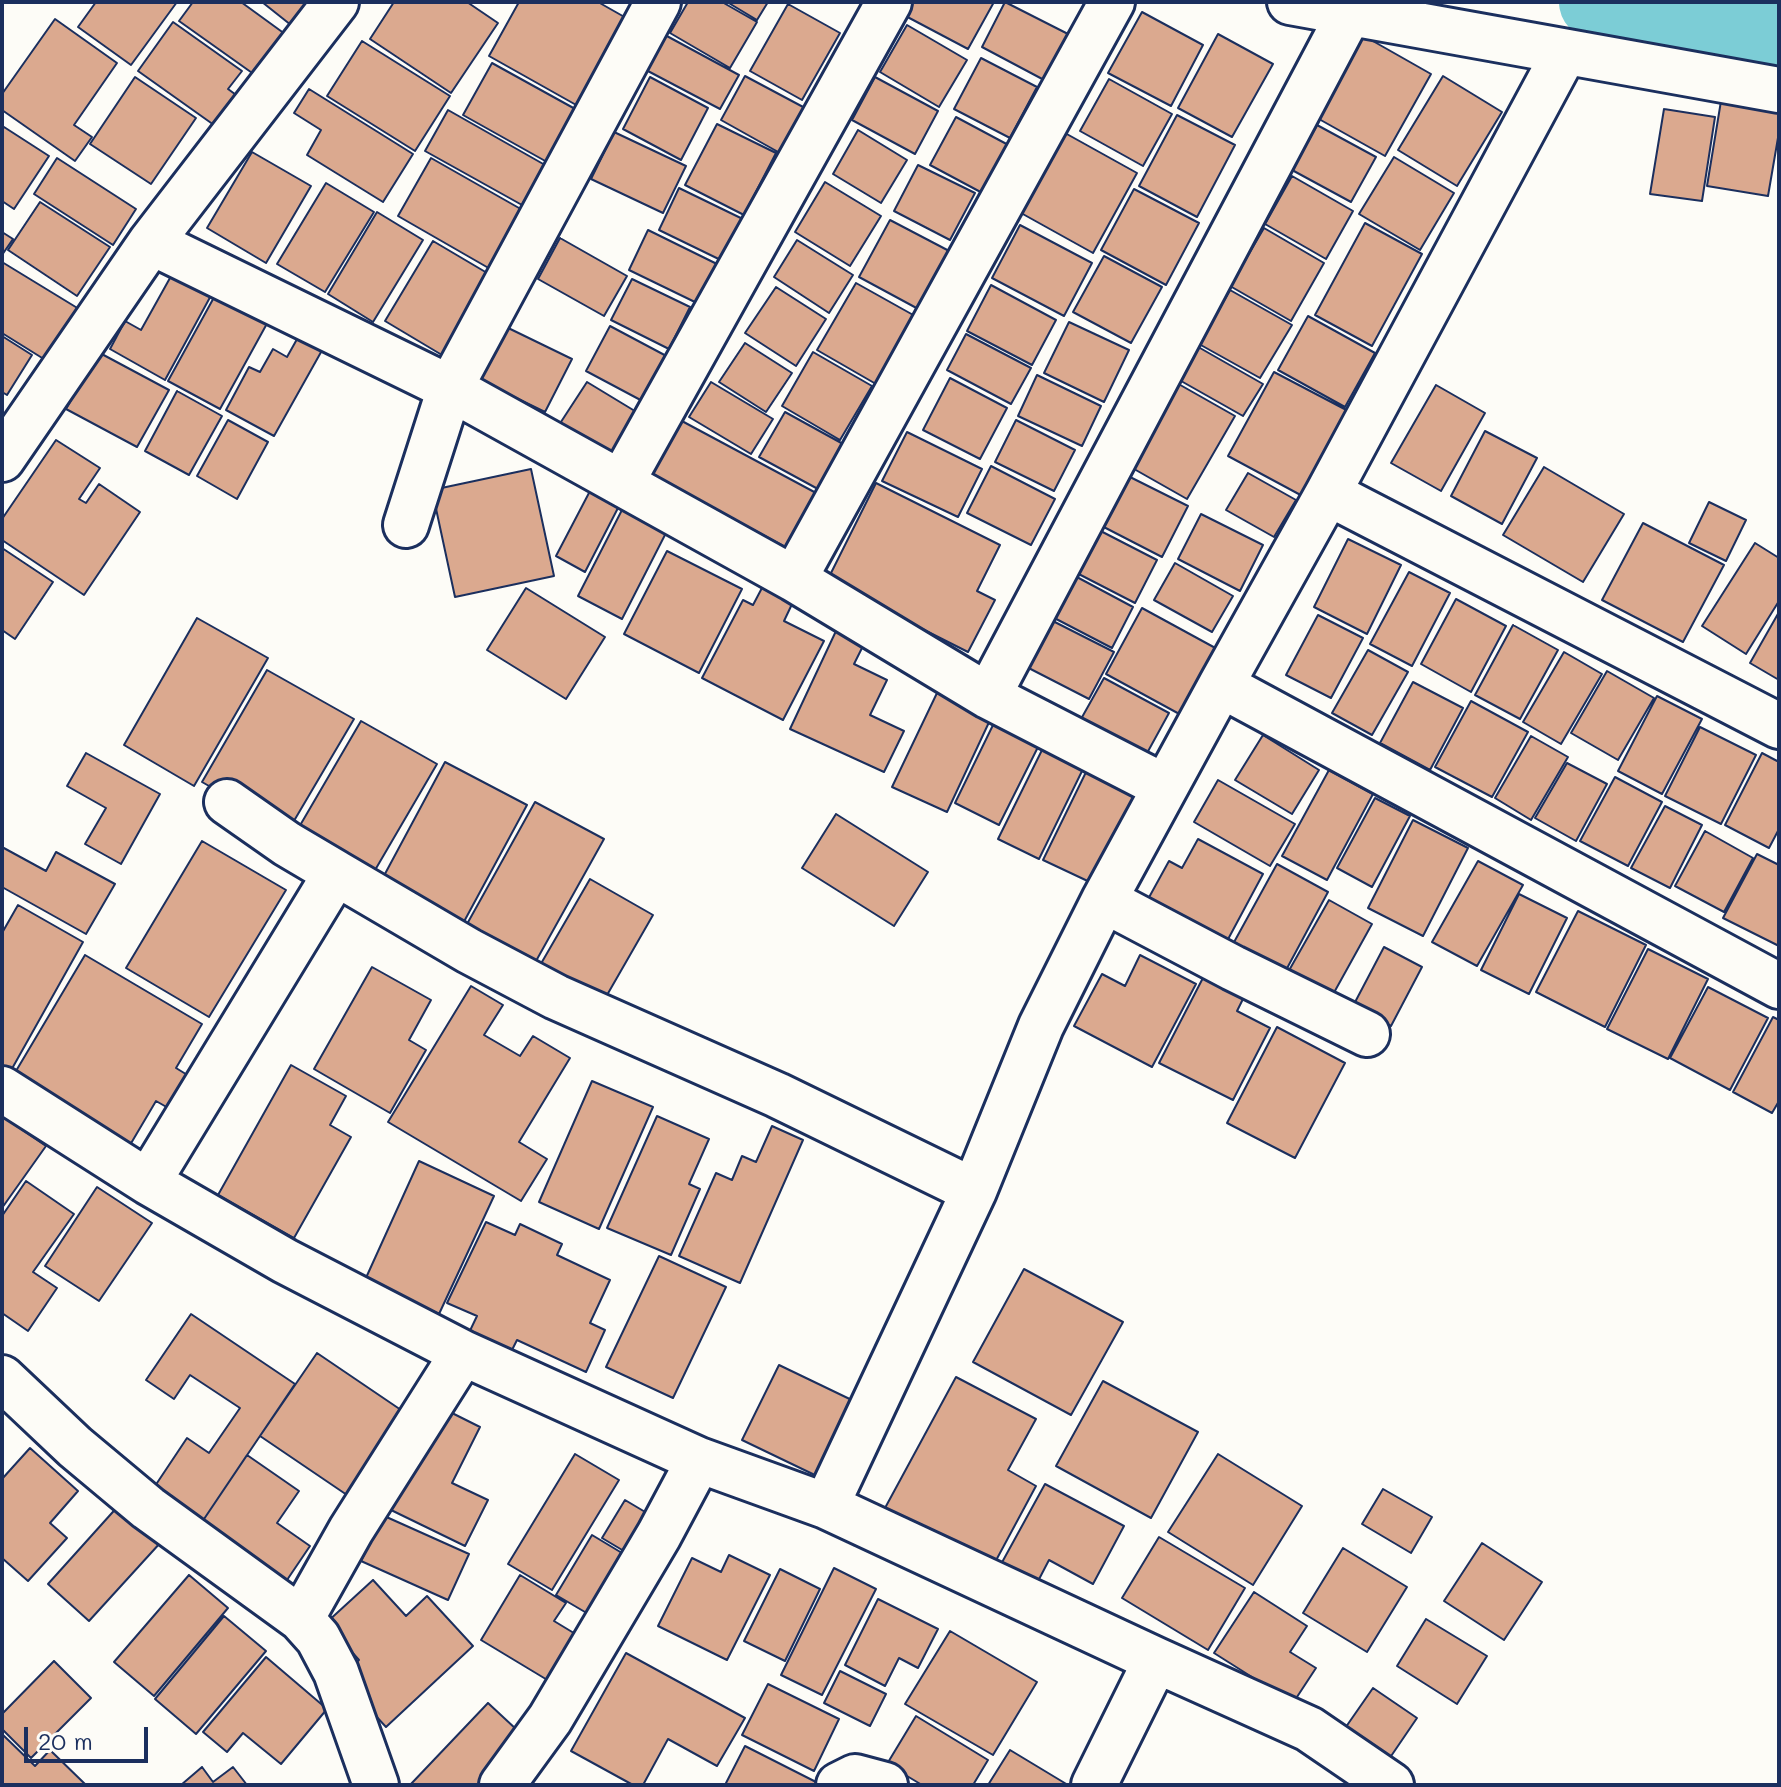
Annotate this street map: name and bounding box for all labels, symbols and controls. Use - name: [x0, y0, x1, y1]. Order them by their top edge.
- scale bar: [28, 1711, 152, 1761]
- text: 20 m: [38, 1725, 93, 1756]

